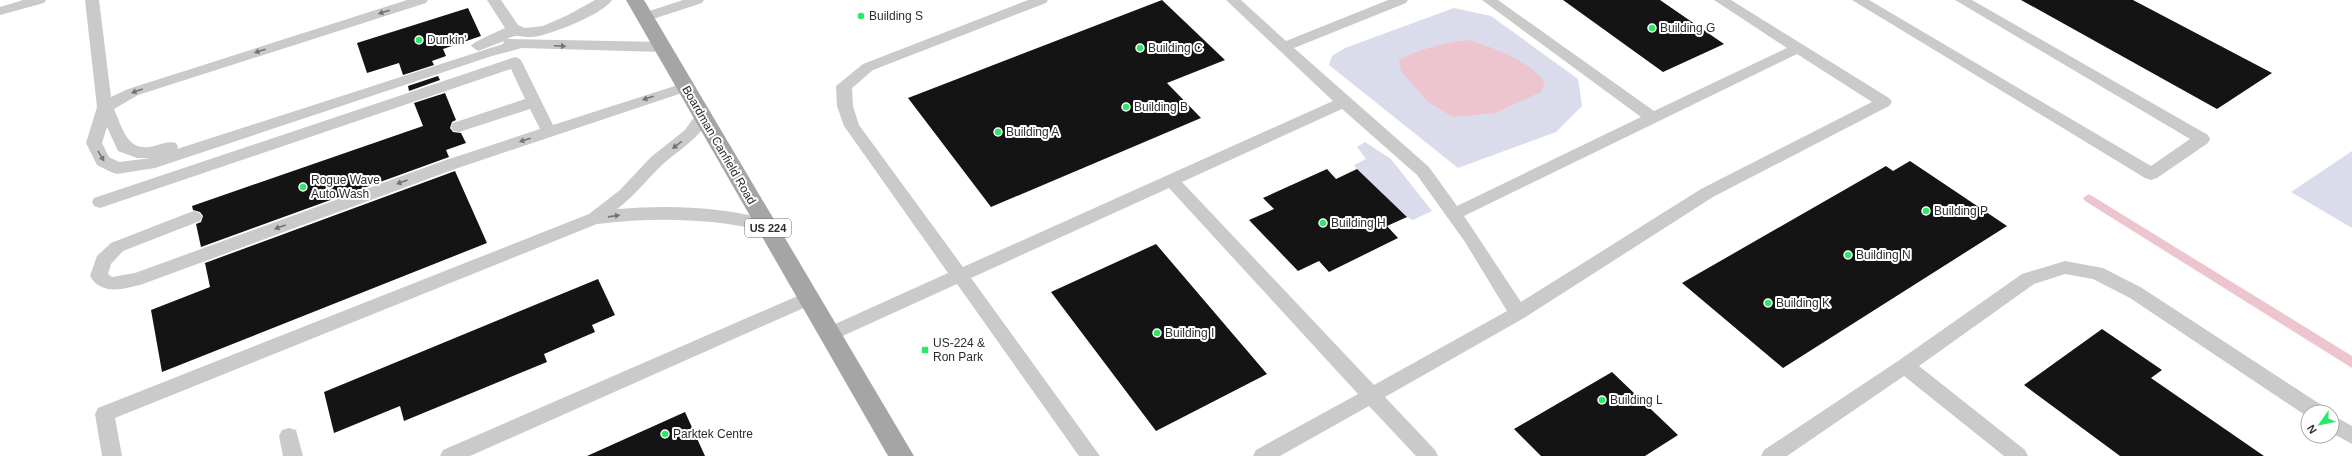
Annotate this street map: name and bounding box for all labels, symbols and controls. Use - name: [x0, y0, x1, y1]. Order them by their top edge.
- one-way arrow: [378, 9, 390, 15]
- place label: Building S: [869, 9, 923, 23]
- marker: Building S: [856, 11, 866, 21]
- place label: Building G: [1660, 21, 1715, 35]
- marker: Building G: [1647, 23, 1657, 33]
- place label: Dunkin': [427, 33, 467, 47]
- marker: Dunkin': [414, 35, 424, 45]
- place label: Building C: [1148, 41, 1203, 55]
- one-way arrow: [554, 43, 567, 49]
- marker: Building C: [1135, 43, 1145, 53]
- one-way arrow: [254, 49, 266, 55]
- street label: Boardman Canfield Road: [679, 83, 759, 207]
- one-way arrow: [130, 89, 142, 95]
- one-way arrow: [642, 96, 654, 102]
- place label: Building B: [1134, 100, 1188, 114]
- marker: Building B: [1121, 102, 1131, 112]
- place label: Building A: [1006, 125, 1059, 139]
- marker: Building A: [993, 127, 1003, 137]
- one-way arrow: [519, 137, 531, 143]
- one-way arrow: [671, 141, 682, 149]
- one-way arrow: [98, 151, 105, 162]
- place label: Rogue Wave Auto Wash: [311, 173, 380, 201]
- one-way arrow: [396, 180, 408, 186]
- marker: Rogue Wave Auto Wash: [298, 182, 308, 192]
- place label: Building P: [1934, 204, 1988, 218]
- marker: Building P: [1921, 206, 1931, 216]
- one-way arrow: [608, 213, 620, 219]
- place label: Building H: [1331, 216, 1386, 230]
- marker: Building H: [1318, 218, 1328, 228]
- road number: US 224: [745, 219, 791, 237]
- one-way arrow: [274, 225, 286, 231]
- place label: Building N: [1856, 248, 1911, 262]
- marker: Building N: [1843, 250, 1853, 260]
- place label: Building K: [1776, 296, 1830, 310]
- marker: Building K: [1763, 298, 1773, 308]
- place label: Building I: [1165, 326, 1214, 340]
- marker: Building I: [1152, 328, 1162, 338]
- place label: US-224 & Ron Park: [933, 336, 985, 364]
- marker: US-224 & Ron Park: [920, 345, 930, 355]
- place label: Building L: [1610, 393, 1663, 407]
- marker: Building L: [1597, 395, 1607, 405]
- north arrow: [2300, 404, 2340, 444]
- text: N: [2304, 423, 2319, 436]
- place label: Parktek Centre: [673, 427, 753, 441]
- marker: Parktek Centre: [660, 429, 670, 439]

